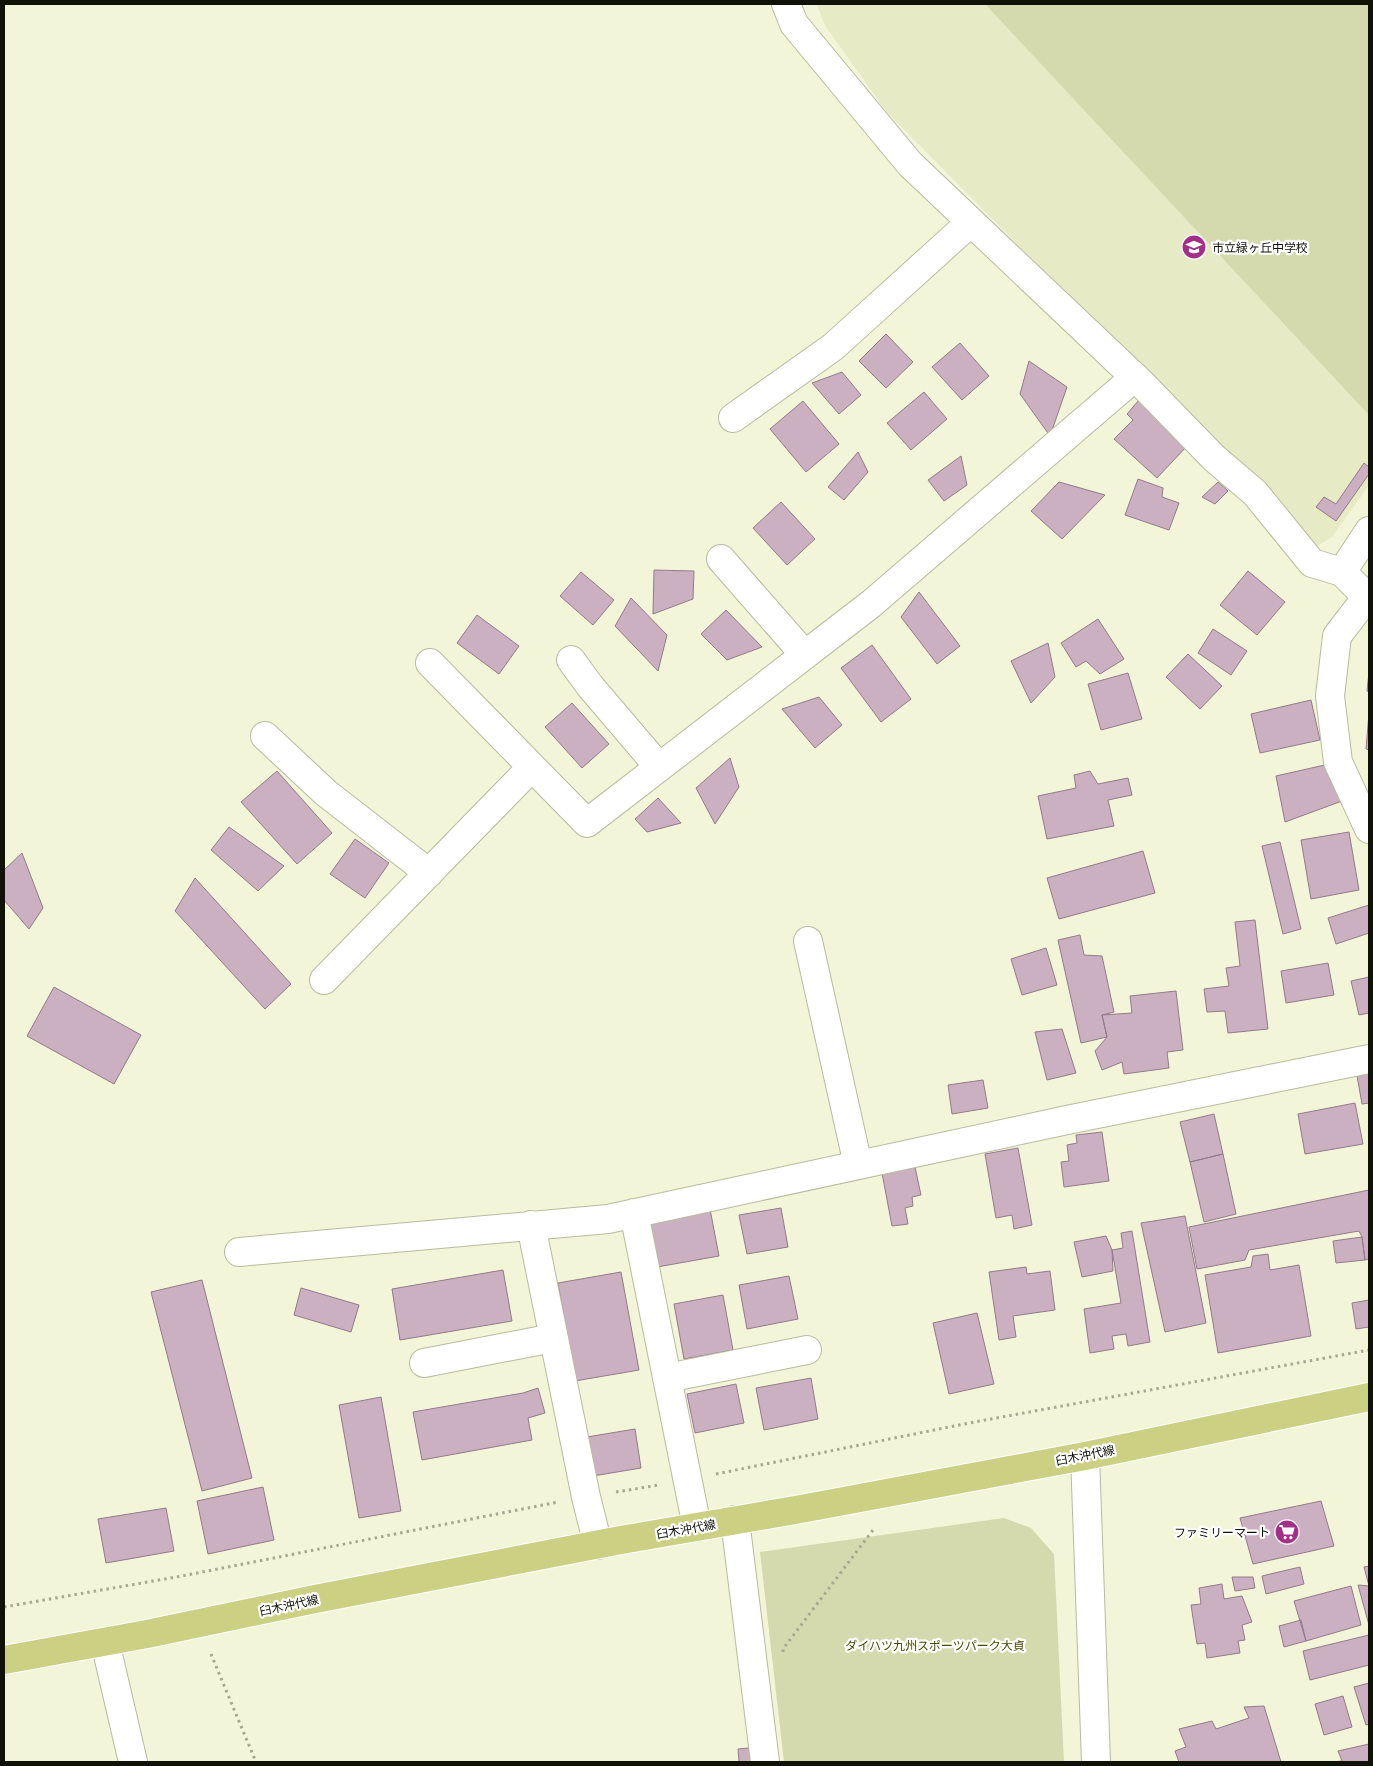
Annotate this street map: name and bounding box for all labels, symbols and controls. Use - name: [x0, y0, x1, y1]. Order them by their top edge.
- school or university icon: 市立緑ヶ丘中学校: [1181, 234, 1207, 260]
- place label: 市立緑ヶ丘中学校: [1212, 239, 1308, 256]
- street label: 臼木沖代線: [1054, 1441, 1116, 1469]
- street label: 臼木沖代線: [655, 1515, 717, 1543]
- supermarket icon: ファミリーマート: [1274, 1519, 1300, 1545]
- place label: ファミリーマート: [1174, 1524, 1270, 1541]
- street label: 臼木沖代線: [258, 1590, 320, 1620]
- park label: ダイハツ九州スポーツパーク大貞: [845, 1637, 1025, 1654]

